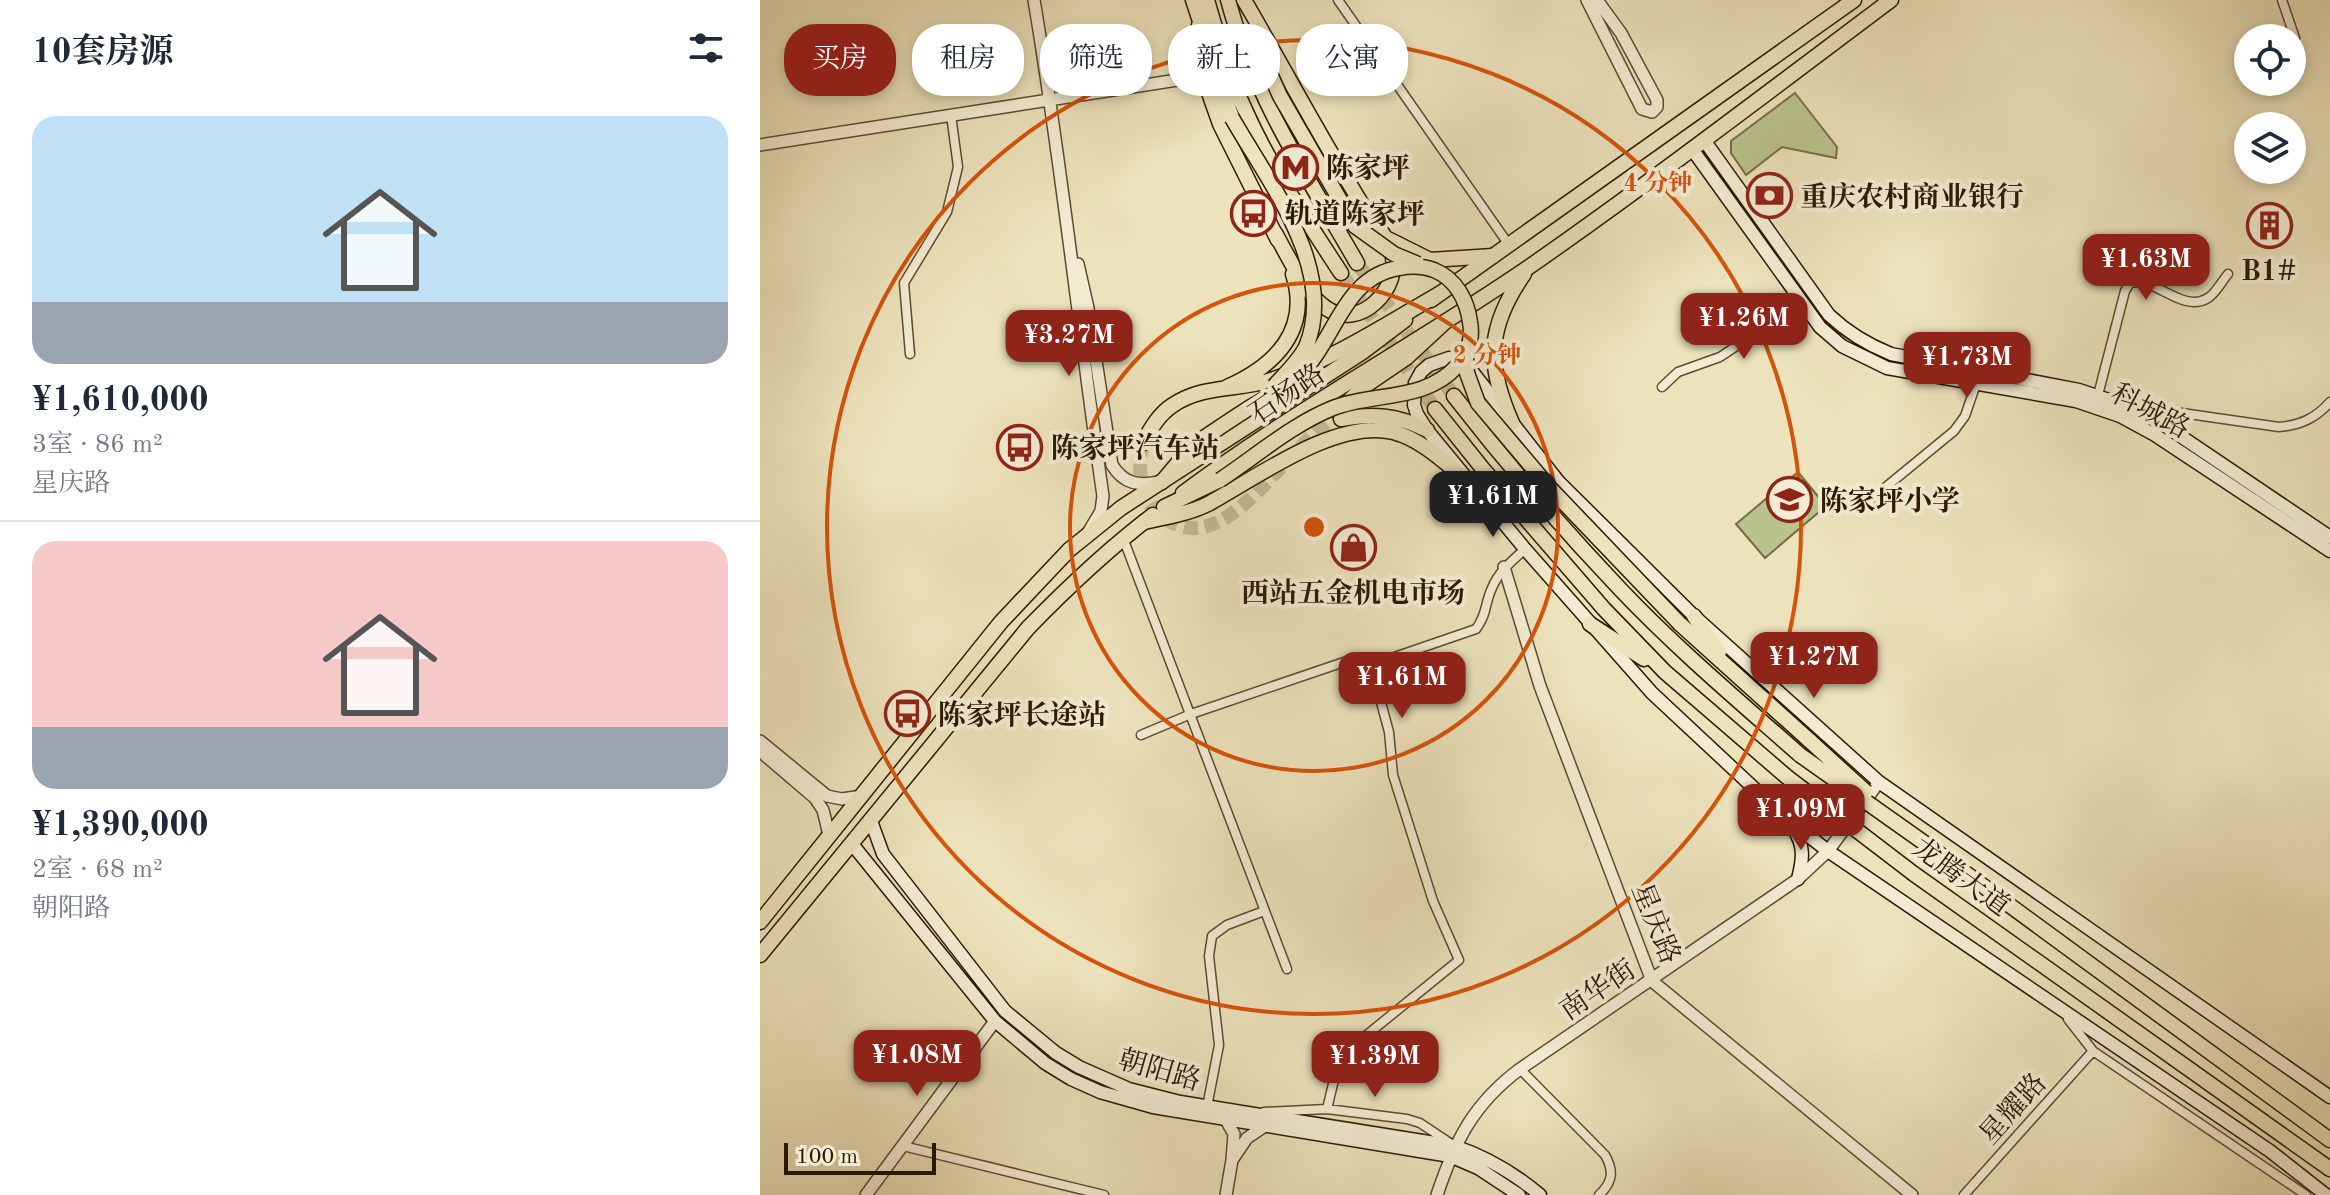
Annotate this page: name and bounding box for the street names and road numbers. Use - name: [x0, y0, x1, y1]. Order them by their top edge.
- street label: 石杨路: [1243, 358, 1330, 431]
- street label: 科城路: [2106, 378, 2195, 445]
- street label: 龙腾大道: [1907, 832, 2016, 923]
- street label: 星庆路: [1626, 879, 1686, 968]
- street label: 南华街: [1554, 954, 1641, 1027]
- street label: 朝阳路: [1115, 1044, 1204, 1097]
- street label: 星耀路: [1973, 1067, 2053, 1151]

